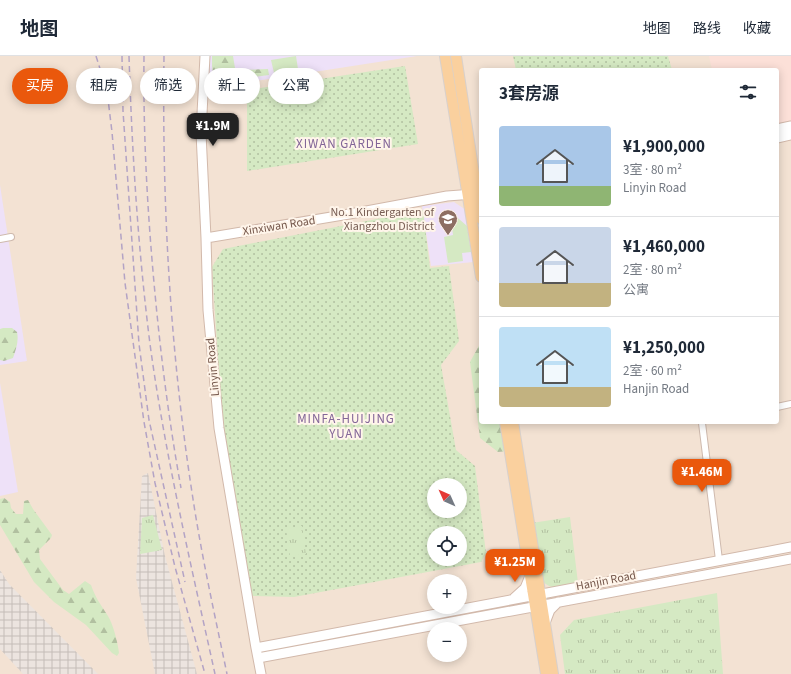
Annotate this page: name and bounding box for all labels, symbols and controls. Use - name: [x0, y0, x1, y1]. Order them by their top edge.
- text: 地图: [20, 16, 58, 43]
- text: 地图: [643, 19, 671, 39]
- text: 路线: [693, 19, 721, 39]
- text: 收藏: [743, 19, 771, 39]
- chip: 买房: [12, 68, 68, 104]
- chip: 租房: [76, 68, 132, 104]
- chip: 筛选: [140, 68, 196, 104]
- chip: 新上: [204, 68, 260, 104]
- chip: 公寓: [268, 68, 324, 104]
- icon: filters: [737, 81, 759, 103]
- text: 3套房源: [499, 82, 559, 106]
- pin: ¥1.9M: [185, 113, 241, 147]
- text: ¥1.9M: [196, 117, 230, 135]
- district label: XIWAN GARDEN: [296, 135, 392, 153]
- text: ¥1,900,000: [623, 135, 705, 159]
- icon: home: [531, 142, 579, 190]
- text: 3室 · 80 m²: [623, 161, 682, 179]
- text: Linyin Road: [623, 179, 687, 197]
- place label: No.1 Kindergarten of Xiangzhou District: [331, 204, 434, 235]
- school or university icon: No.1 Kindergarten of Xiangzhou District: [437, 208, 459, 236]
- street label: Xinxiwan Road: [241, 212, 317, 240]
- text: ¥1,460,000: [623, 235, 705, 259]
- icon: home: [531, 243, 579, 291]
- text: 2室 · 80 m²: [623, 261, 682, 279]
- text: 公寓: [623, 281, 649, 299]
- text: ¥1,250,000: [623, 336, 705, 360]
- street label: Linyin Road: [202, 337, 224, 397]
- icon: home: [531, 343, 579, 391]
- text: 2室 · 60 m²: [623, 362, 682, 380]
- text: Hanjin Road: [623, 380, 689, 398]
- district label: MINFA-HUIJING YUAN: [297, 410, 395, 443]
- pin: ¥1.46M: [669, 459, 735, 493]
- text: ¥1.46M: [681, 463, 723, 481]
- north arrow: [427, 478, 467, 518]
- map controls: [427, 478, 467, 662]
- button: locate: [427, 526, 467, 566]
- pin: ¥1.25M: [482, 549, 548, 583]
- text: ¥1.25M: [494, 553, 536, 571]
- street label: Hanjin Road: [574, 567, 638, 595]
- button: +: [427, 574, 467, 614]
- button: −: [427, 622, 467, 662]

